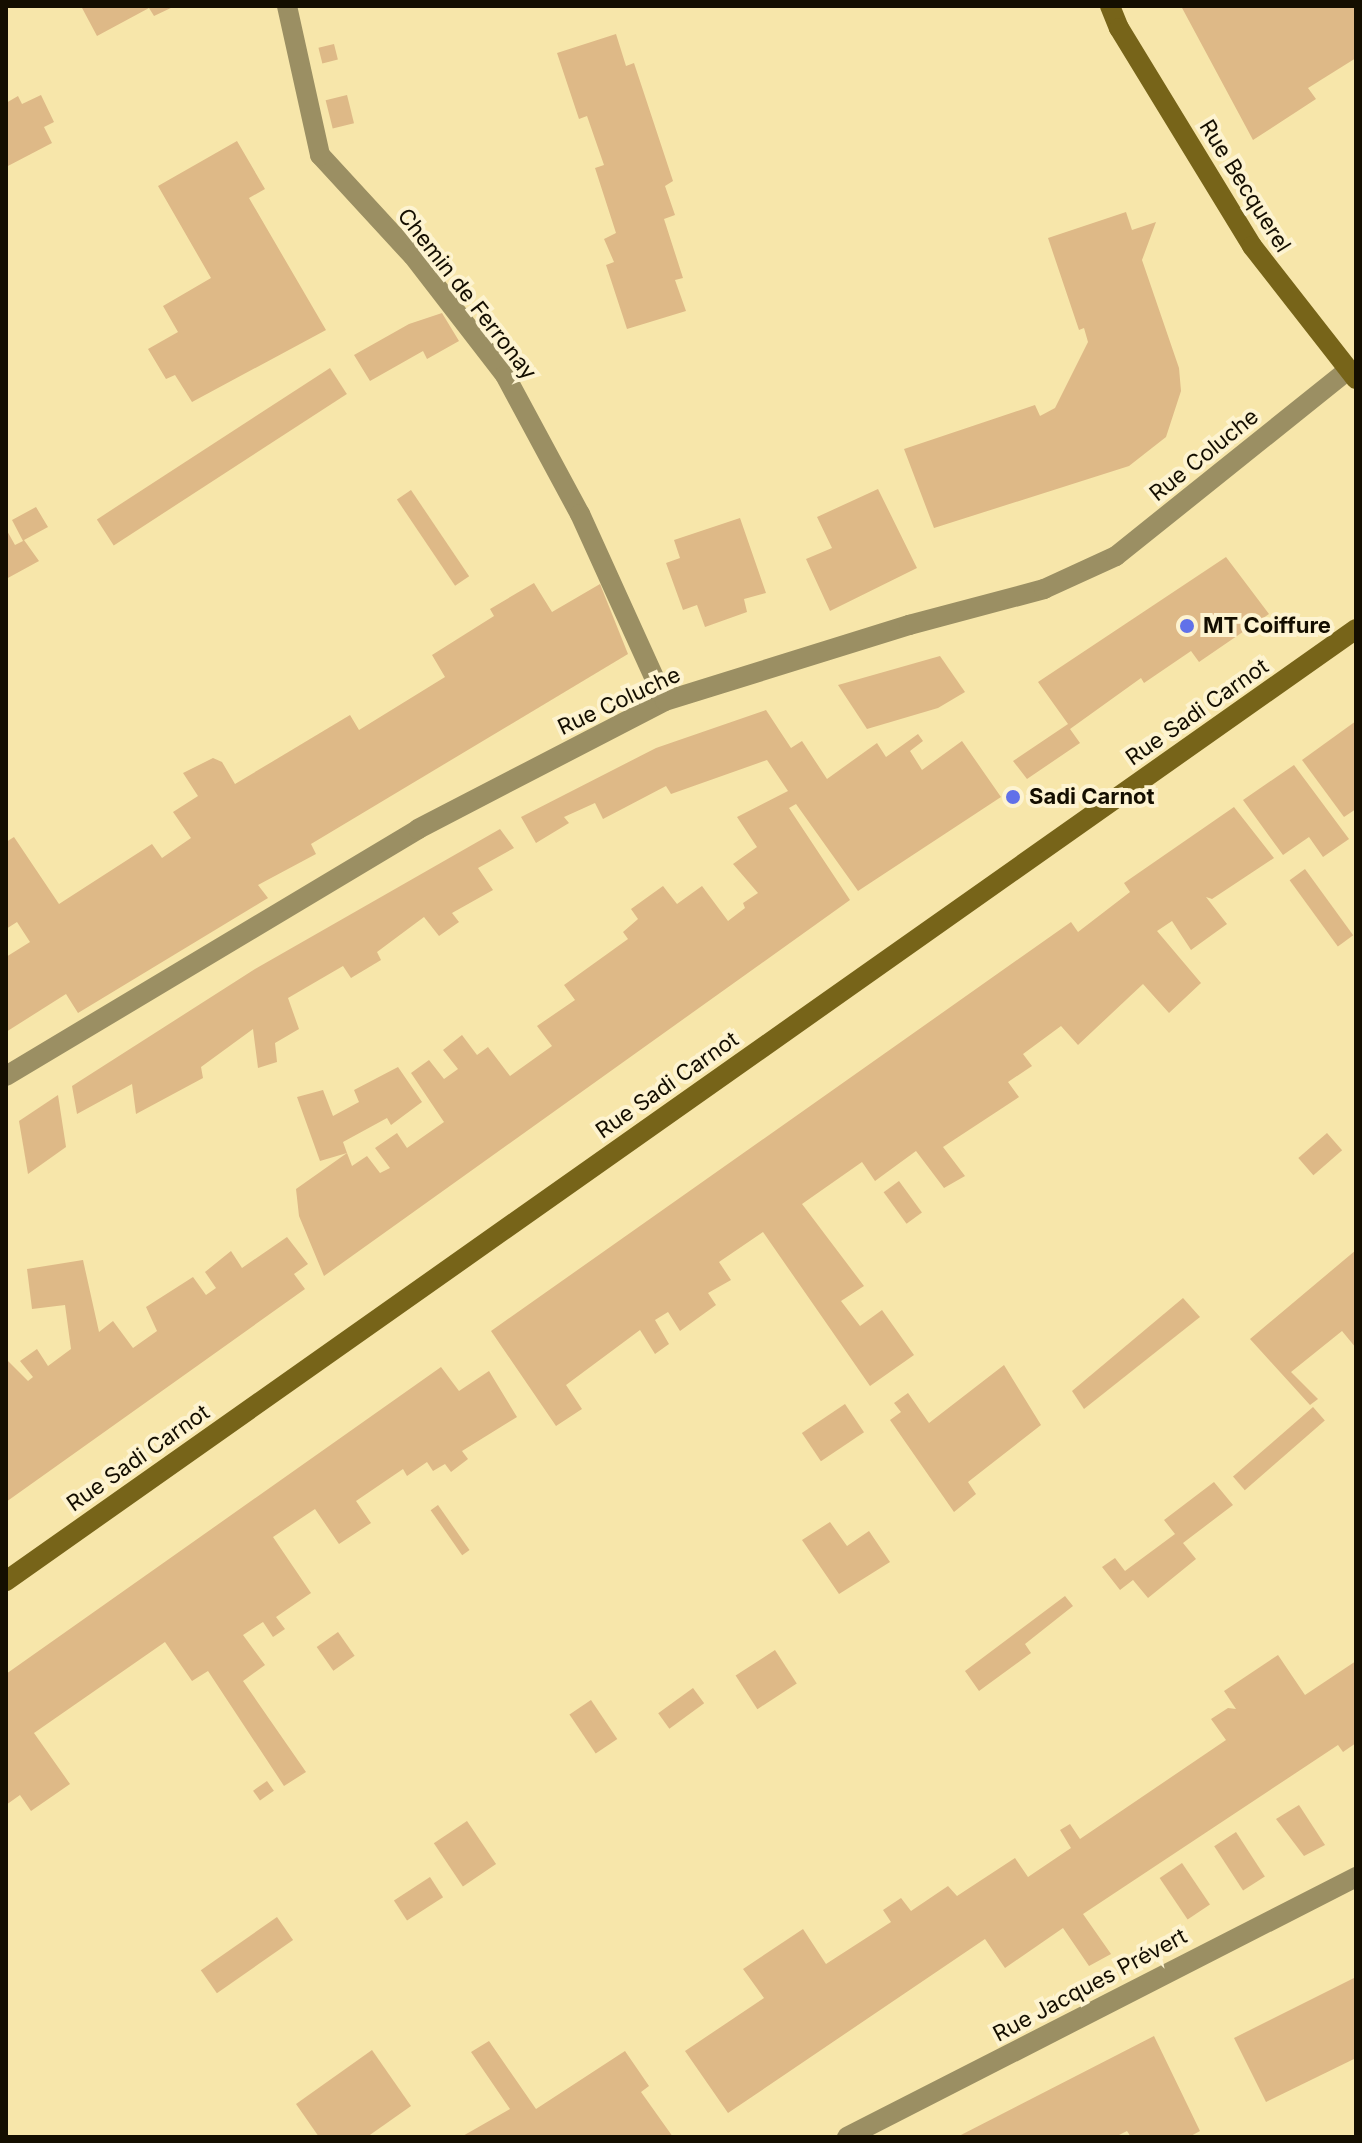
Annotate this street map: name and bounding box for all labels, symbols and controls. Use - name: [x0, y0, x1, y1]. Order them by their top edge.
- street label: Rue Becquerel: [1194, 115, 1296, 257]
- street label: Chemin de Ferronay: [392, 203, 542, 385]
- street label: Rue Coluche: [1144, 403, 1264, 507]
- place label: MT Coiffure: [1203, 613, 1331, 639]
- marker: MT Coiffure: [1178, 617, 1196, 635]
- street label: Rue Sadi Carnot: [1121, 653, 1273, 771]
- street label: Rue Coluche: [554, 661, 684, 741]
- place label: Sadi Carnot: [1029, 784, 1155, 810]
- marker: Sadi Carnot: [1004, 788, 1022, 806]
- street label: Rue Sadi Carnot: [591, 1026, 743, 1144]
- street label: Rue Sadi Carnot: [62, 1399, 214, 1517]
- street label: Rue Jacques Prévert: [989, 1923, 1191, 2047]

